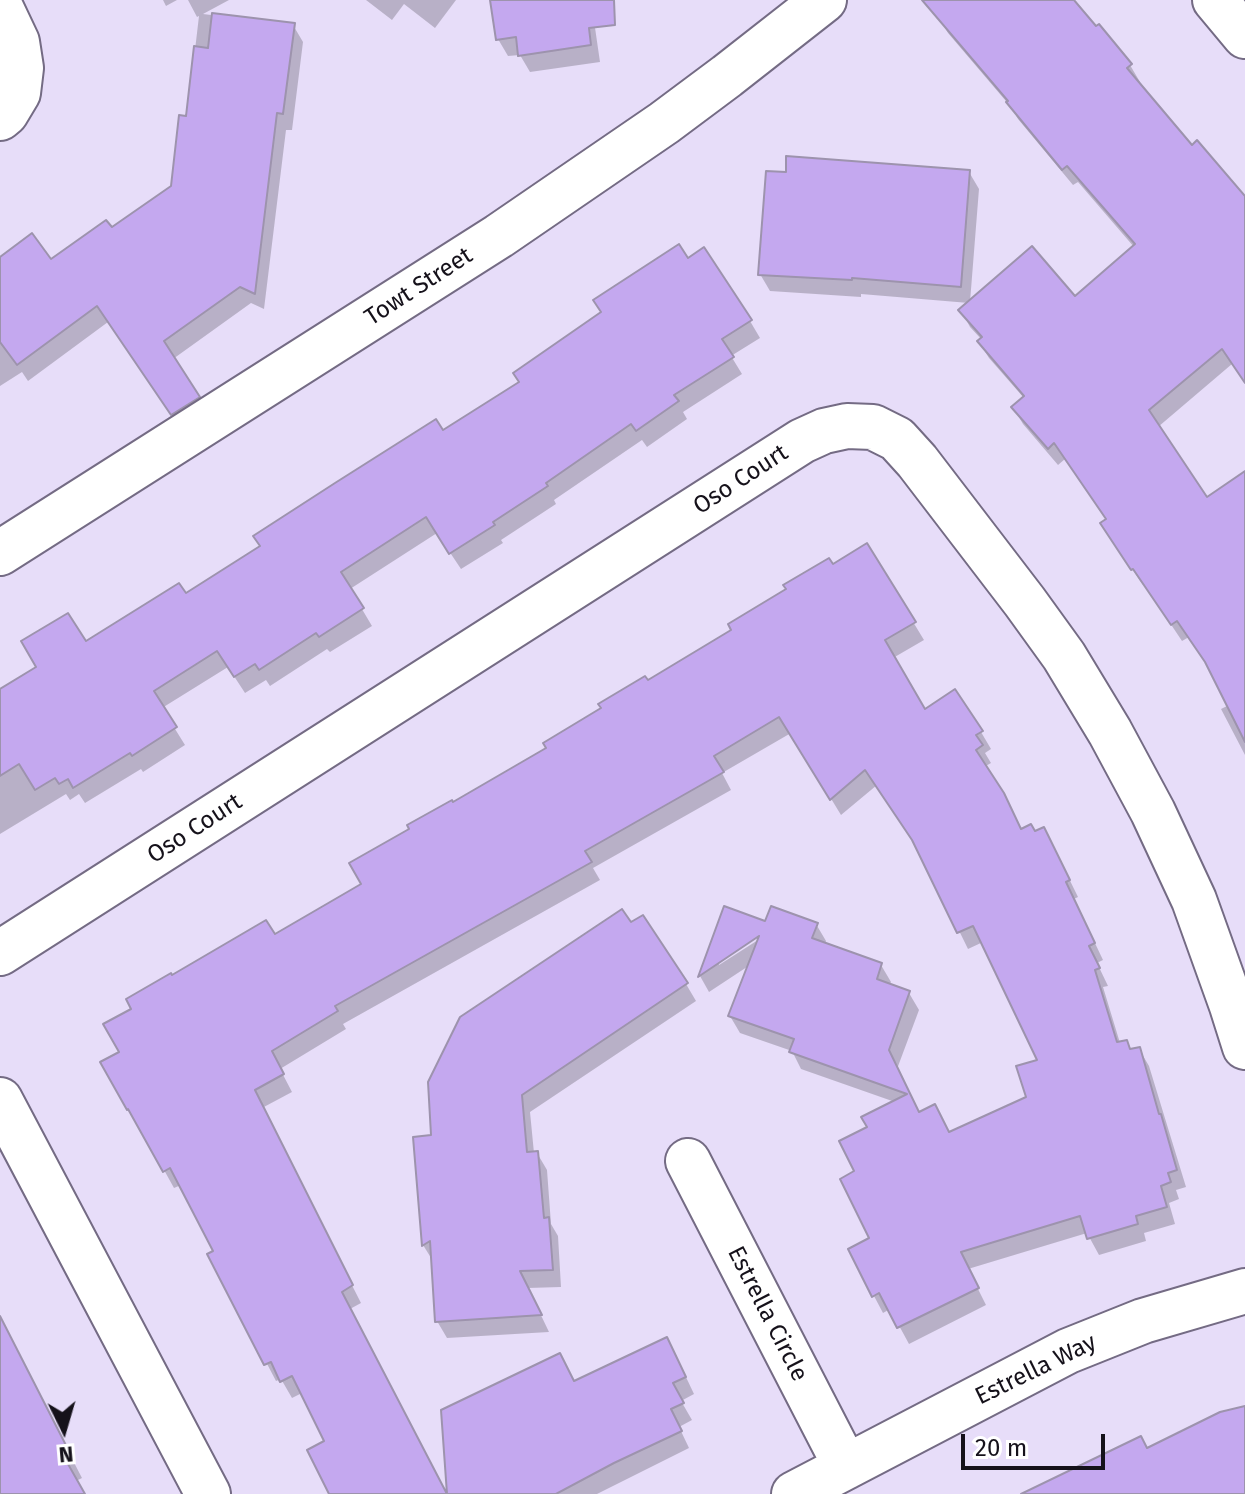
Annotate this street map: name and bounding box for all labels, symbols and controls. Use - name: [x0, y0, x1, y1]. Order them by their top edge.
- street label: Towt Street: [360, 242, 478, 332]
- street label: Oso Court: [688, 439, 794, 521]
- street label: Oso Court: [142, 788, 248, 870]
- street label: Estrella Circle: [721, 1242, 813, 1386]
- street label: Estrella Way: [971, 1328, 1101, 1412]
- north arrow: [24, 1390, 104, 1470]
- scale bar: [965, 1418, 1109, 1468]
- text: 20 m: [975, 1434, 1027, 1462]
- text: N: [58, 1440, 75, 1468]

